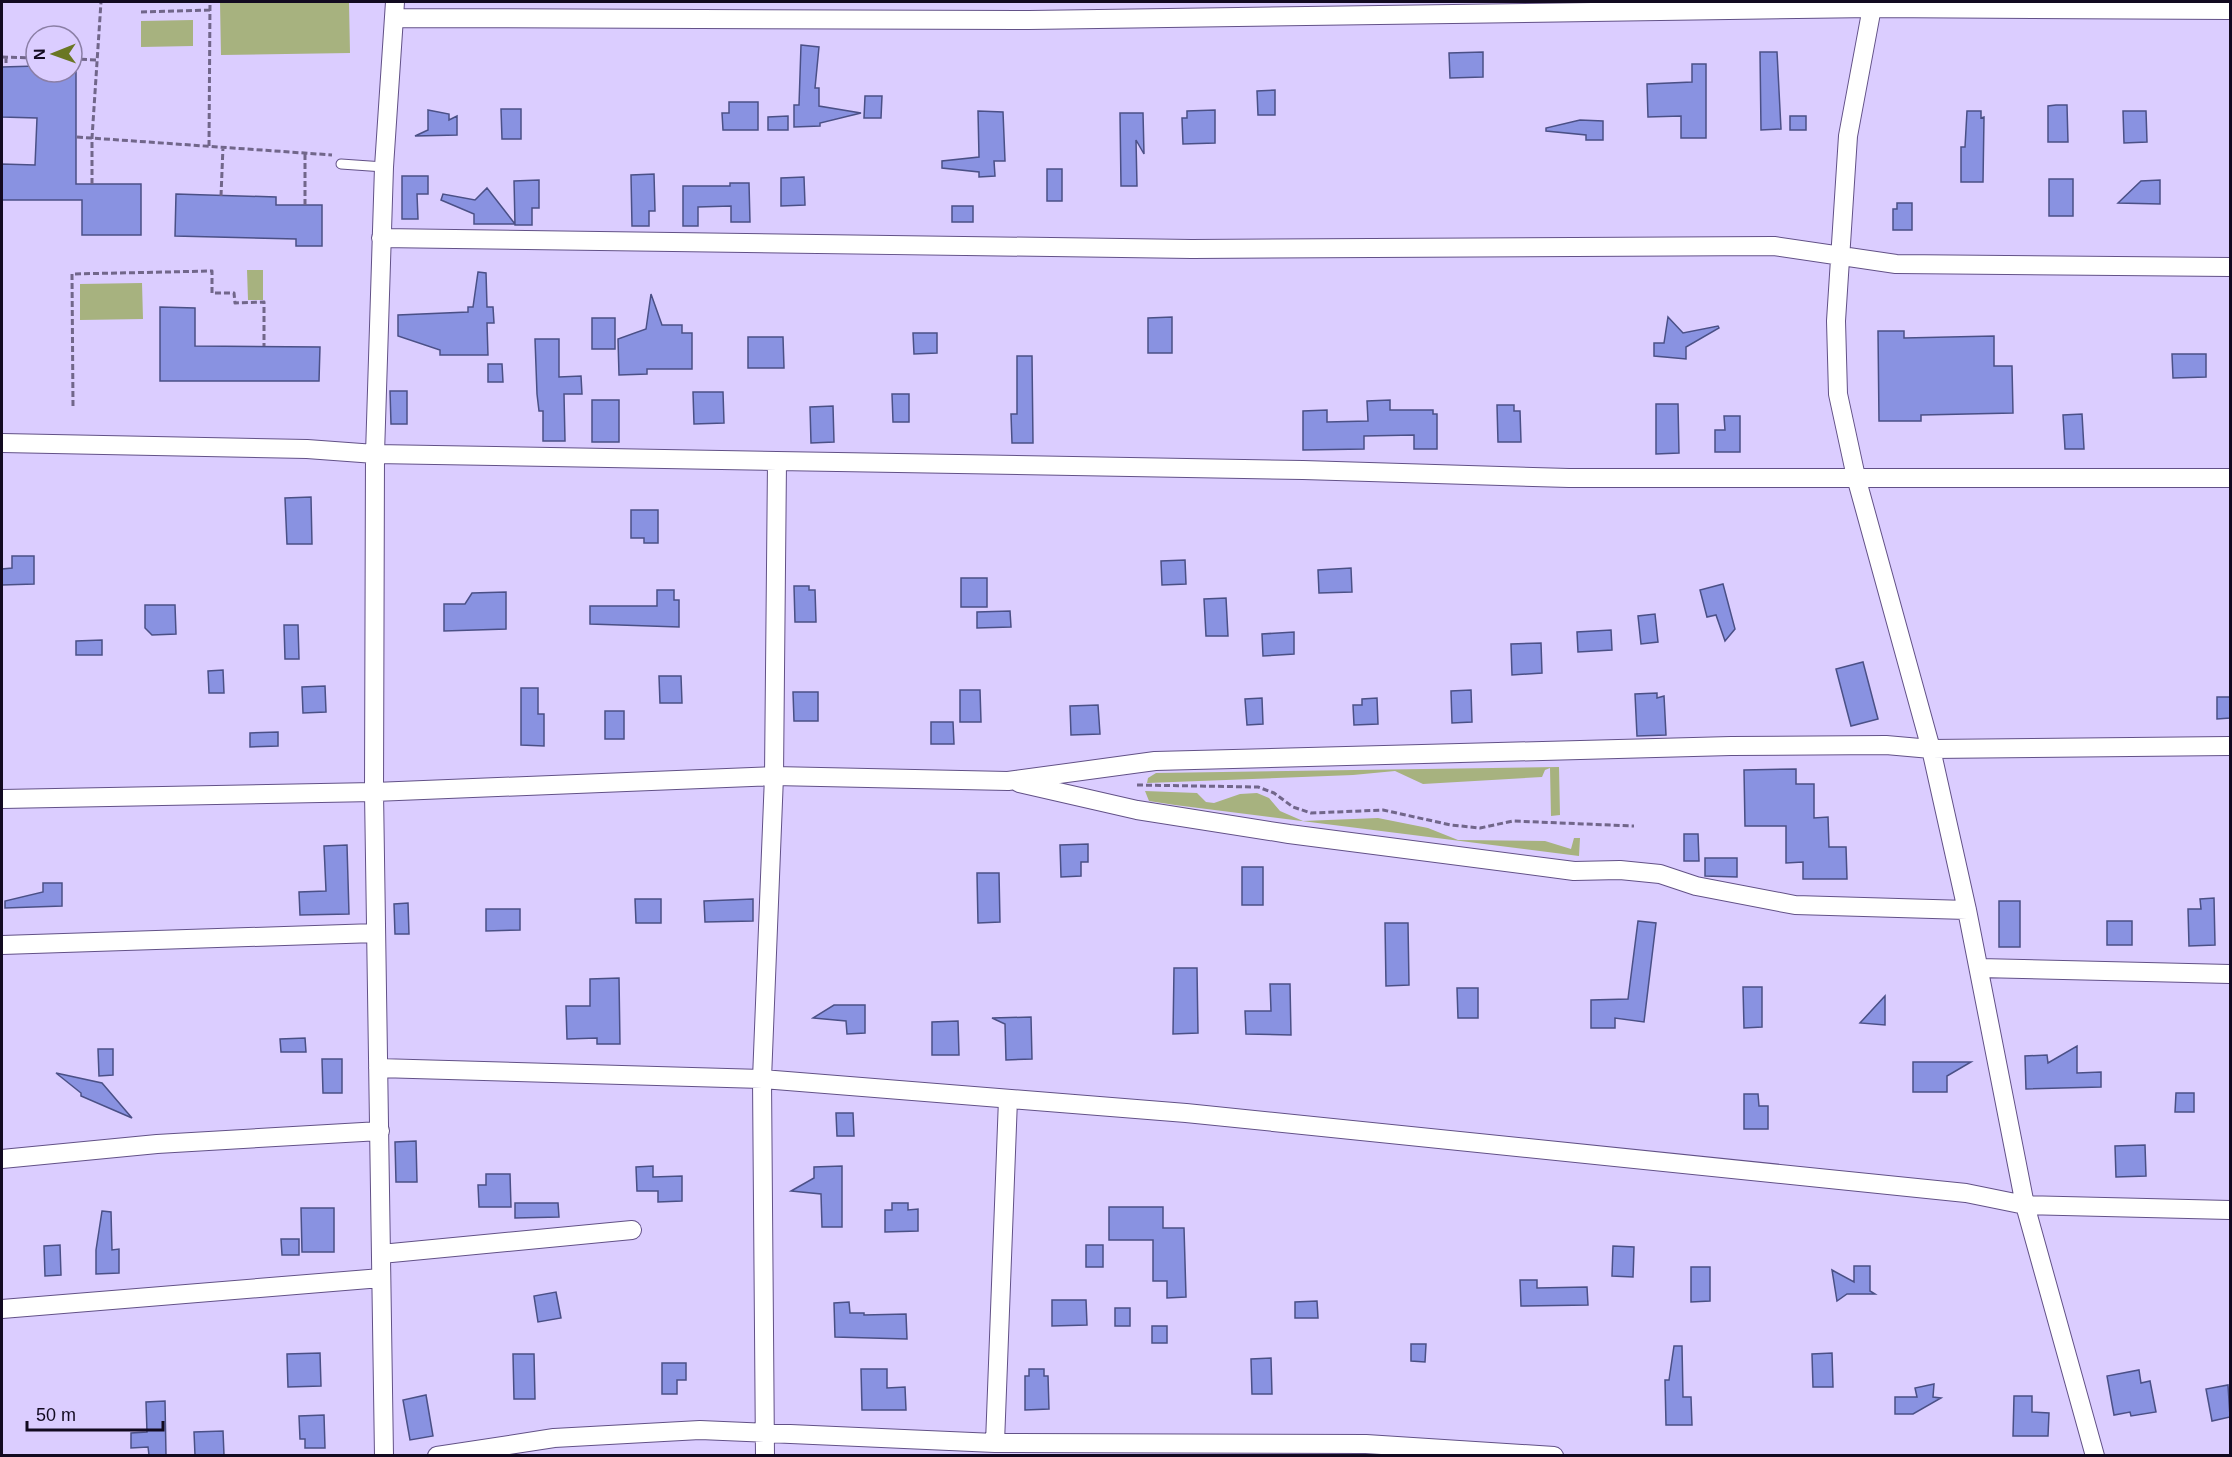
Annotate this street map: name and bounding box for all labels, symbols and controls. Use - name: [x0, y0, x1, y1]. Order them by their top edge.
- north arrow: [24, 24, 84, 84]
- text: N: [31, 48, 48, 60]
- scale bar: [27, 1394, 164, 1432]
- text: 50 m: [36, 1405, 76, 1425]

